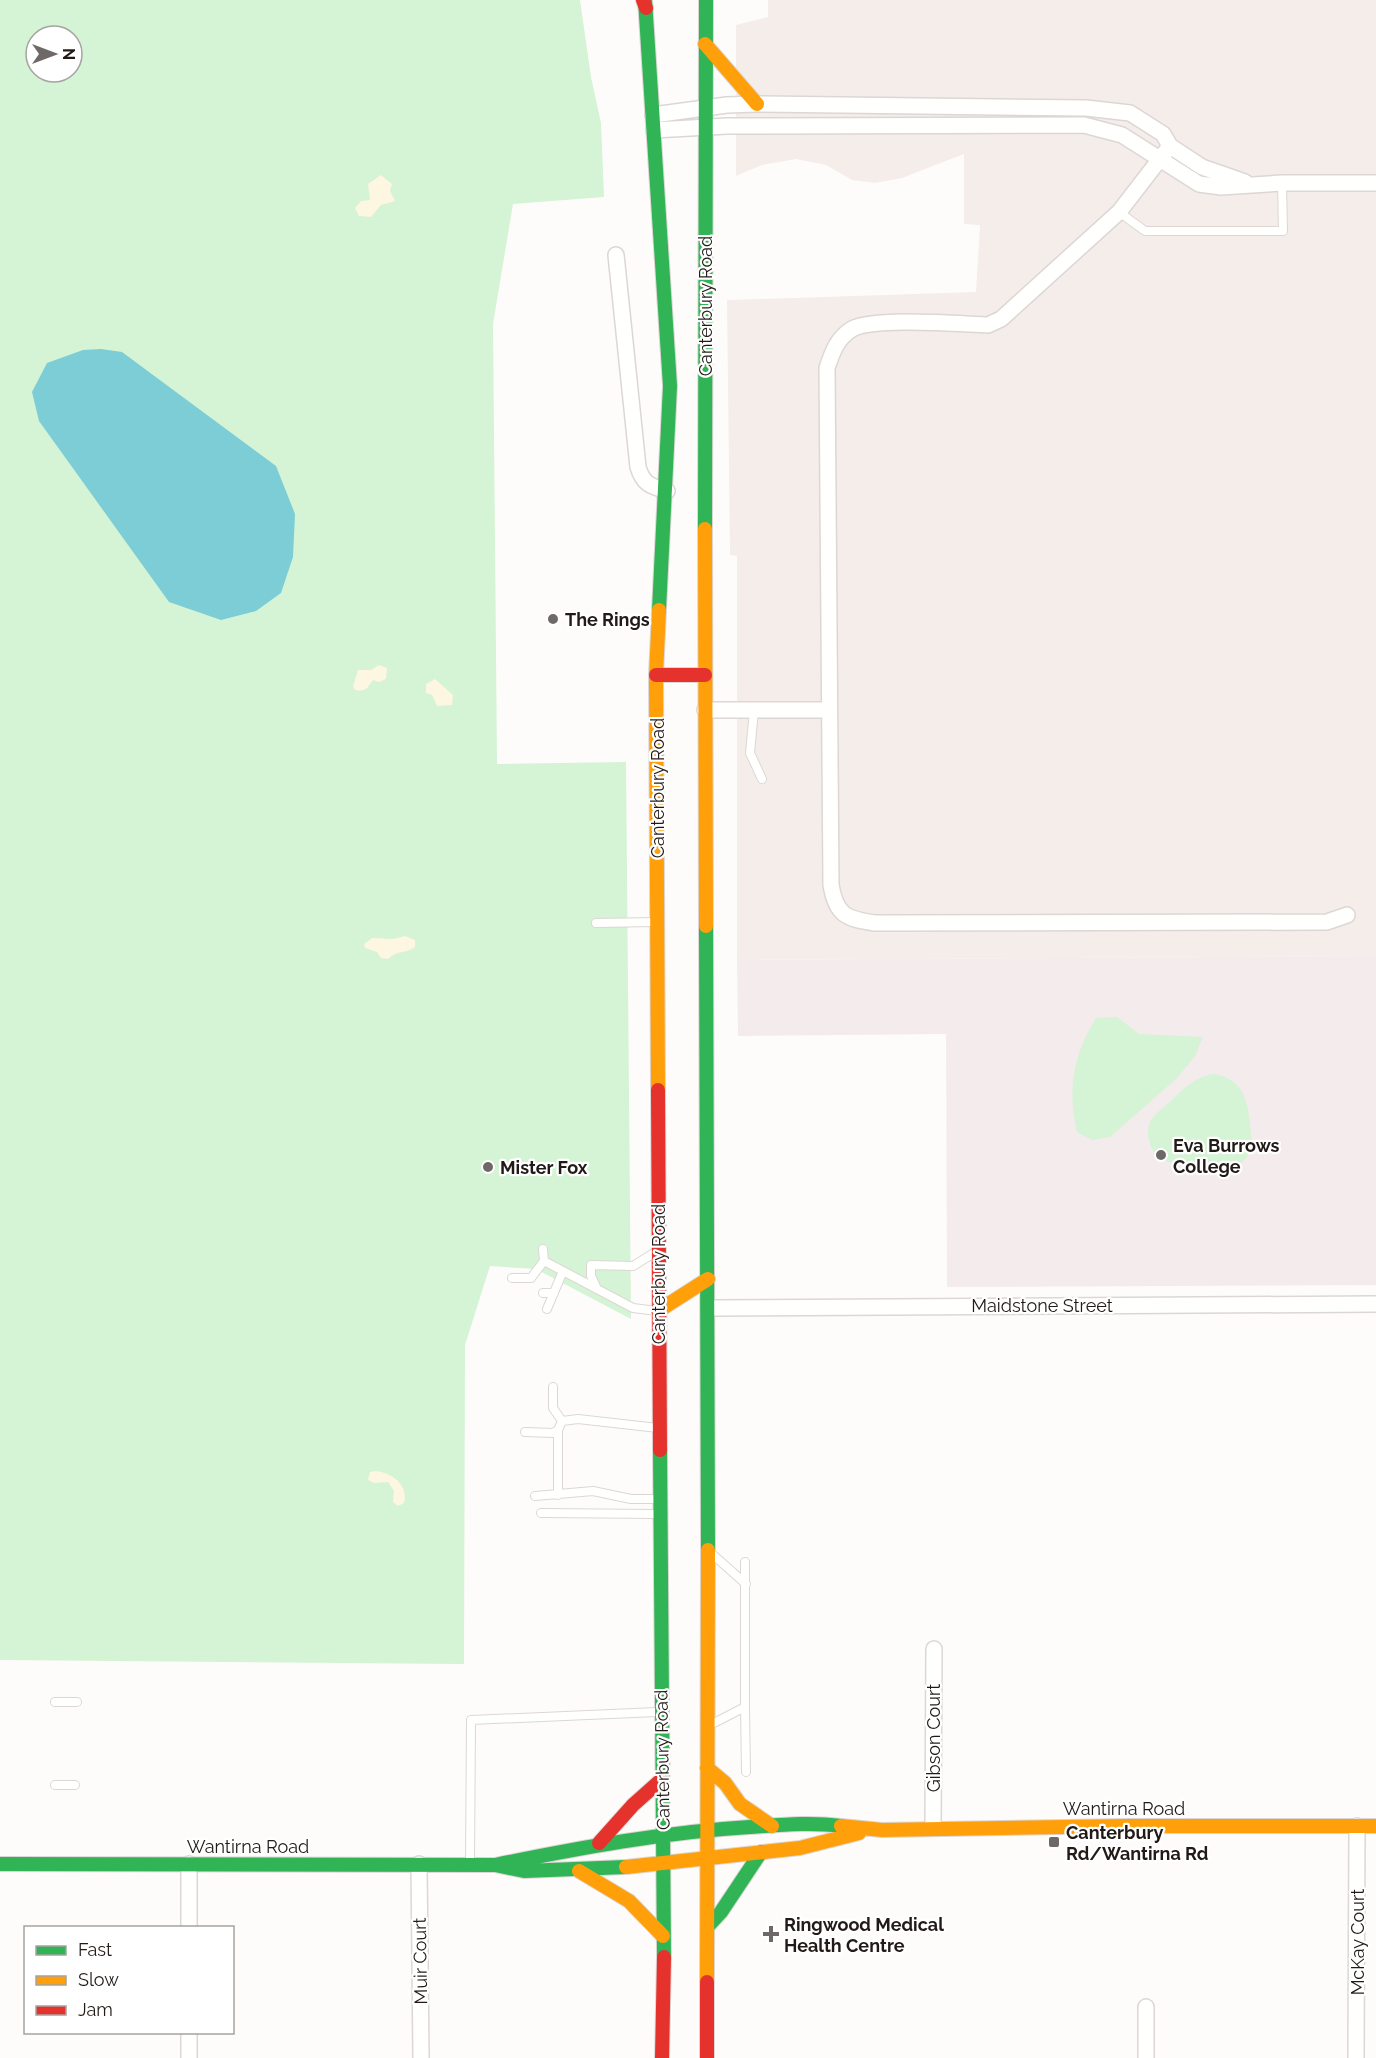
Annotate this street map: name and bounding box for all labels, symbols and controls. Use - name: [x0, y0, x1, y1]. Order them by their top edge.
- north arrow: [24, 24, 84, 84]
- text: N: [59, 48, 78, 60]
- street label: Canterbury Road: [695, 236, 716, 376]
- place label: The Rings: [565, 609, 650, 630]
- marker: The Rings: [546, 612, 560, 626]
- street label: Canterbury Road: [647, 718, 668, 858]
- place label: Eva Burrows College: [1173, 1135, 1280, 1177]
- marker: Eva Burrows College: [1154, 1148, 1168, 1162]
- place label: Mister Fox: [500, 1157, 588, 1178]
- marker: Mister Fox: [481, 1160, 495, 1174]
- street label: Canterbury Road: [648, 1204, 669, 1344]
- street label: Maidstone Street: [971, 1295, 1113, 1316]
- street label: Gibson Court: [923, 1684, 944, 1792]
- street label: Canterbury Road: [650, 1690, 674, 1830]
- street label: Wantirna Road: [1063, 1798, 1185, 1819]
- place label: Canterbury Rd/Wantirna Rd: [1066, 1822, 1208, 1864]
- marker: Canterbury Rd/Wantirna Rd: [1047, 1835, 1061, 1849]
- street label: Wantirna Road: [187, 1836, 309, 1857]
- street label: McKay Court: [1347, 1889, 1368, 1995]
- place label: Ringwood Medical Health Centre: [784, 1914, 944, 1956]
- street label: Muir Court: [409, 1917, 431, 2005]
- marker: Ringwood Medical Health Centre: [762, 1925, 780, 1943]
- legend: [24, 1926, 234, 2034]
- text: Fast: [78, 1939, 112, 1960]
- text: Slow: [78, 1969, 119, 1990]
- text: Jam: [78, 1999, 113, 2020]

